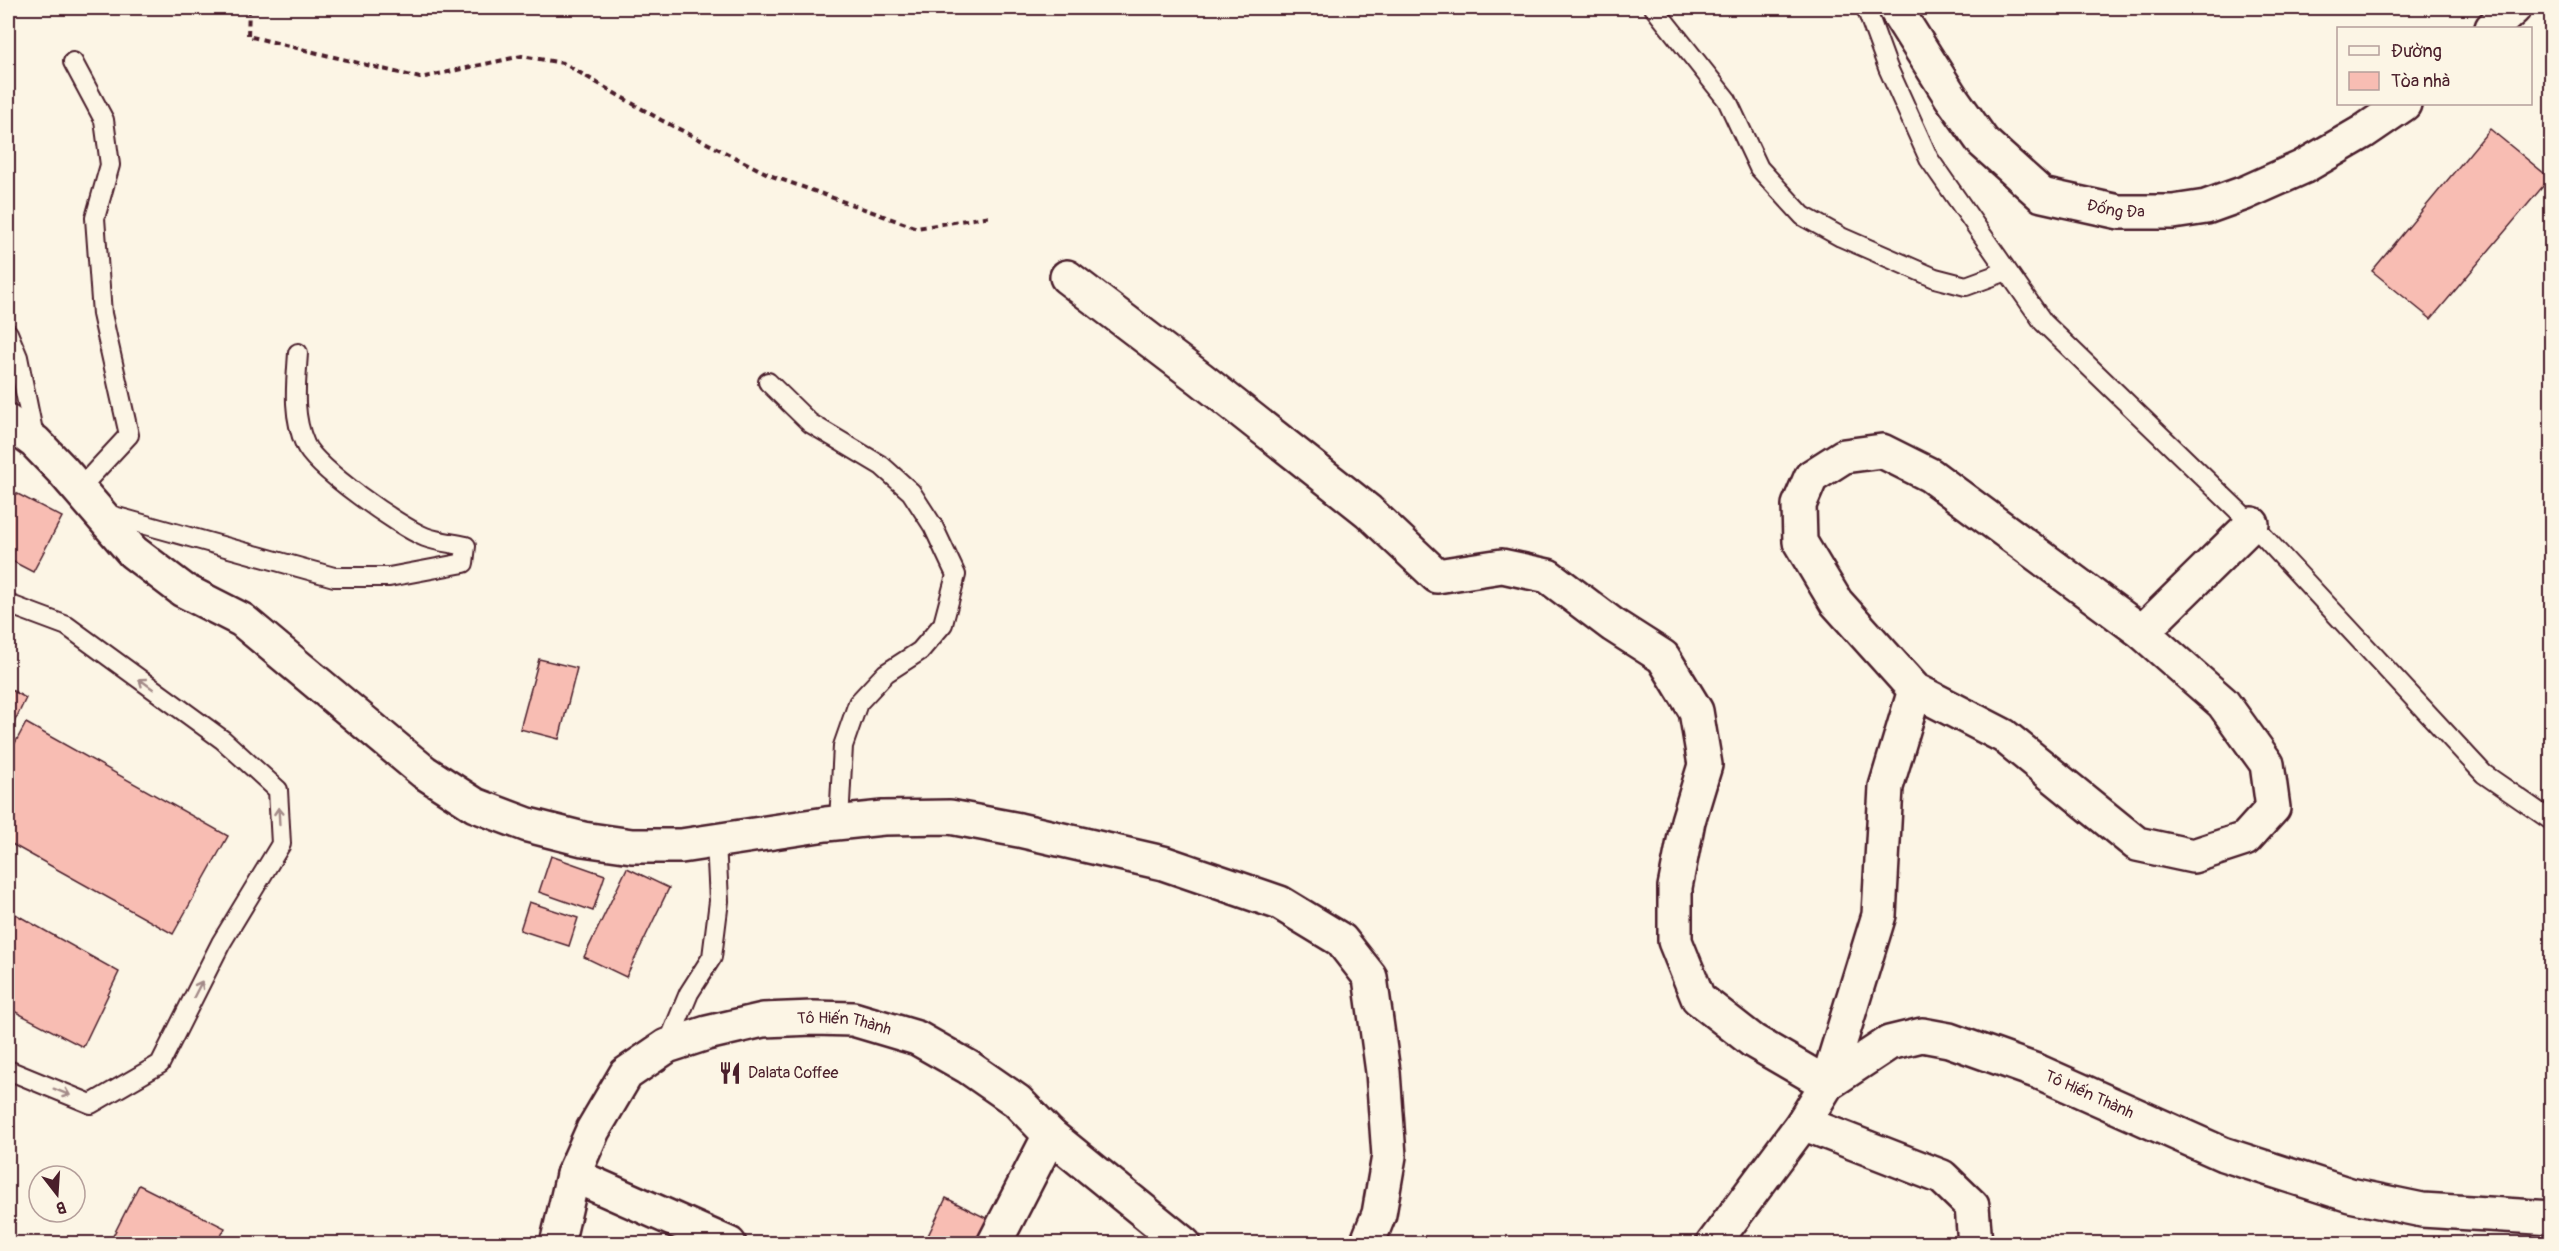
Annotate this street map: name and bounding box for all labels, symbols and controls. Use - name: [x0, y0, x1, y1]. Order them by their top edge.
- legend: [2337, 27, 2532, 105]
- text: Đường: [2391, 40, 2442, 63]
- text: Tòa nhà: [2391, 70, 2450, 93]
- street label: Đống Đa: [2085, 195, 2145, 223]
- one-way arrow: [139, 678, 155, 690]
- one-way arrow: [274, 806, 285, 826]
- one-way arrow: [193, 980, 204, 998]
- street label: Tô Hiến Thành: [797, 1008, 894, 1040]
- restaurant icon: Dalata Coffee: [717, 1060, 743, 1086]
- place label: Dalata Coffee: [748, 1063, 838, 1083]
- street label: Tô Hiến Thành: [2042, 1066, 2137, 1123]
- one-way arrow: [52, 1087, 71, 1098]
- north arrow: [27, 1164, 87, 1224]
- text: B: [54, 1197, 68, 1218]

